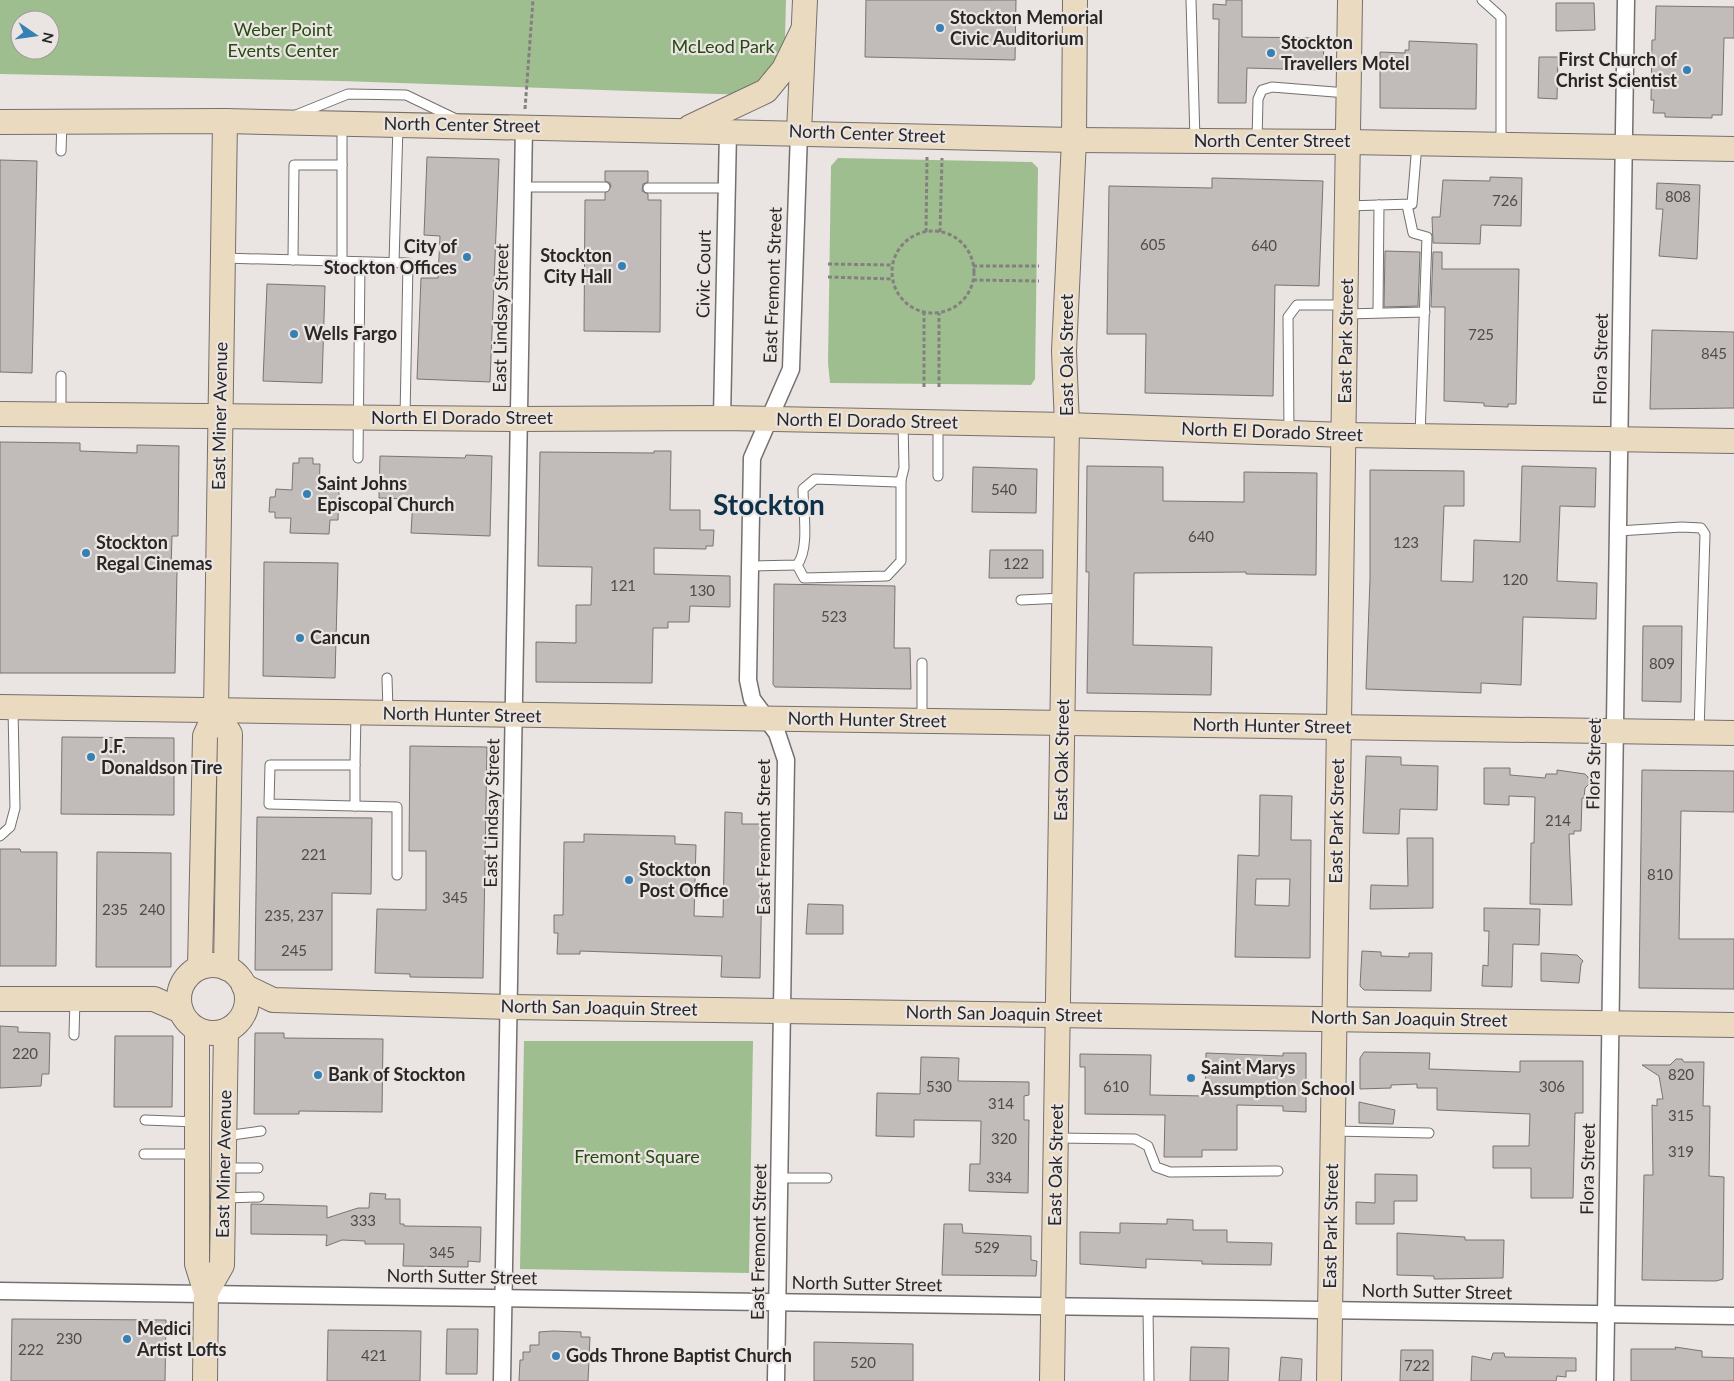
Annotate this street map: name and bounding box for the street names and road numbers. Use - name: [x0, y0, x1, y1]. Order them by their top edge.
- street label: North Center Street: [383, 112, 541, 136]
- street label: North Center Street: [788, 119, 946, 147]
- street label: North Center Street: [1194, 129, 1351, 151]
- street label: East Fremont Street: [758, 206, 786, 364]
- street label: Civic Court: [691, 229, 715, 318]
- street label: East Lindsay Street: [488, 243, 512, 393]
- street label: East Park Street: [1333, 278, 1357, 404]
- street label: East Oak Street: [1055, 293, 1077, 416]
- street label: Flora Street: [1588, 312, 1612, 405]
- street label: East Miner Avenue: [207, 342, 231, 490]
- street label: North El Dorado Street: [371, 406, 553, 428]
- street label: North El Dorado Street: [776, 407, 959, 433]
- street label: North El Dorado Street: [1181, 417, 1364, 445]
- street label: East Oak Street: [1049, 698, 1073, 821]
- street label: North Hunter Street: [382, 702, 542, 726]
- street label: North Hunter Street: [787, 707, 947, 731]
- street label: North Hunter Street: [1192, 713, 1352, 737]
- street label: Flora Street: [1581, 717, 1605, 810]
- street label: East Lindsay Street: [479, 738, 503, 888]
- street label: East Fremont Street: [752, 758, 774, 915]
- street label: East Park Street: [1324, 758, 1348, 884]
- street label: North San Joaquin Street: [500, 994, 698, 1020]
- street label: North San Joaquin Street: [905, 1000, 1103, 1026]
- street label: North San Joaquin Street: [1310, 1005, 1508, 1031]
- street label: East Miner Avenue: [211, 1090, 235, 1238]
- street label: East Oak Street: [1043, 1103, 1067, 1226]
- street label: Flora Street: [1575, 1122, 1599, 1215]
- street label: East Fremont Street: [746, 1163, 770, 1320]
- street label: East Park Street: [1318, 1163, 1342, 1289]
- street label: North Sutter Street: [386, 1264, 538, 1288]
- street label: North Sutter Street: [791, 1271, 943, 1295]
- street label: North Sutter Street: [1361, 1279, 1513, 1303]

